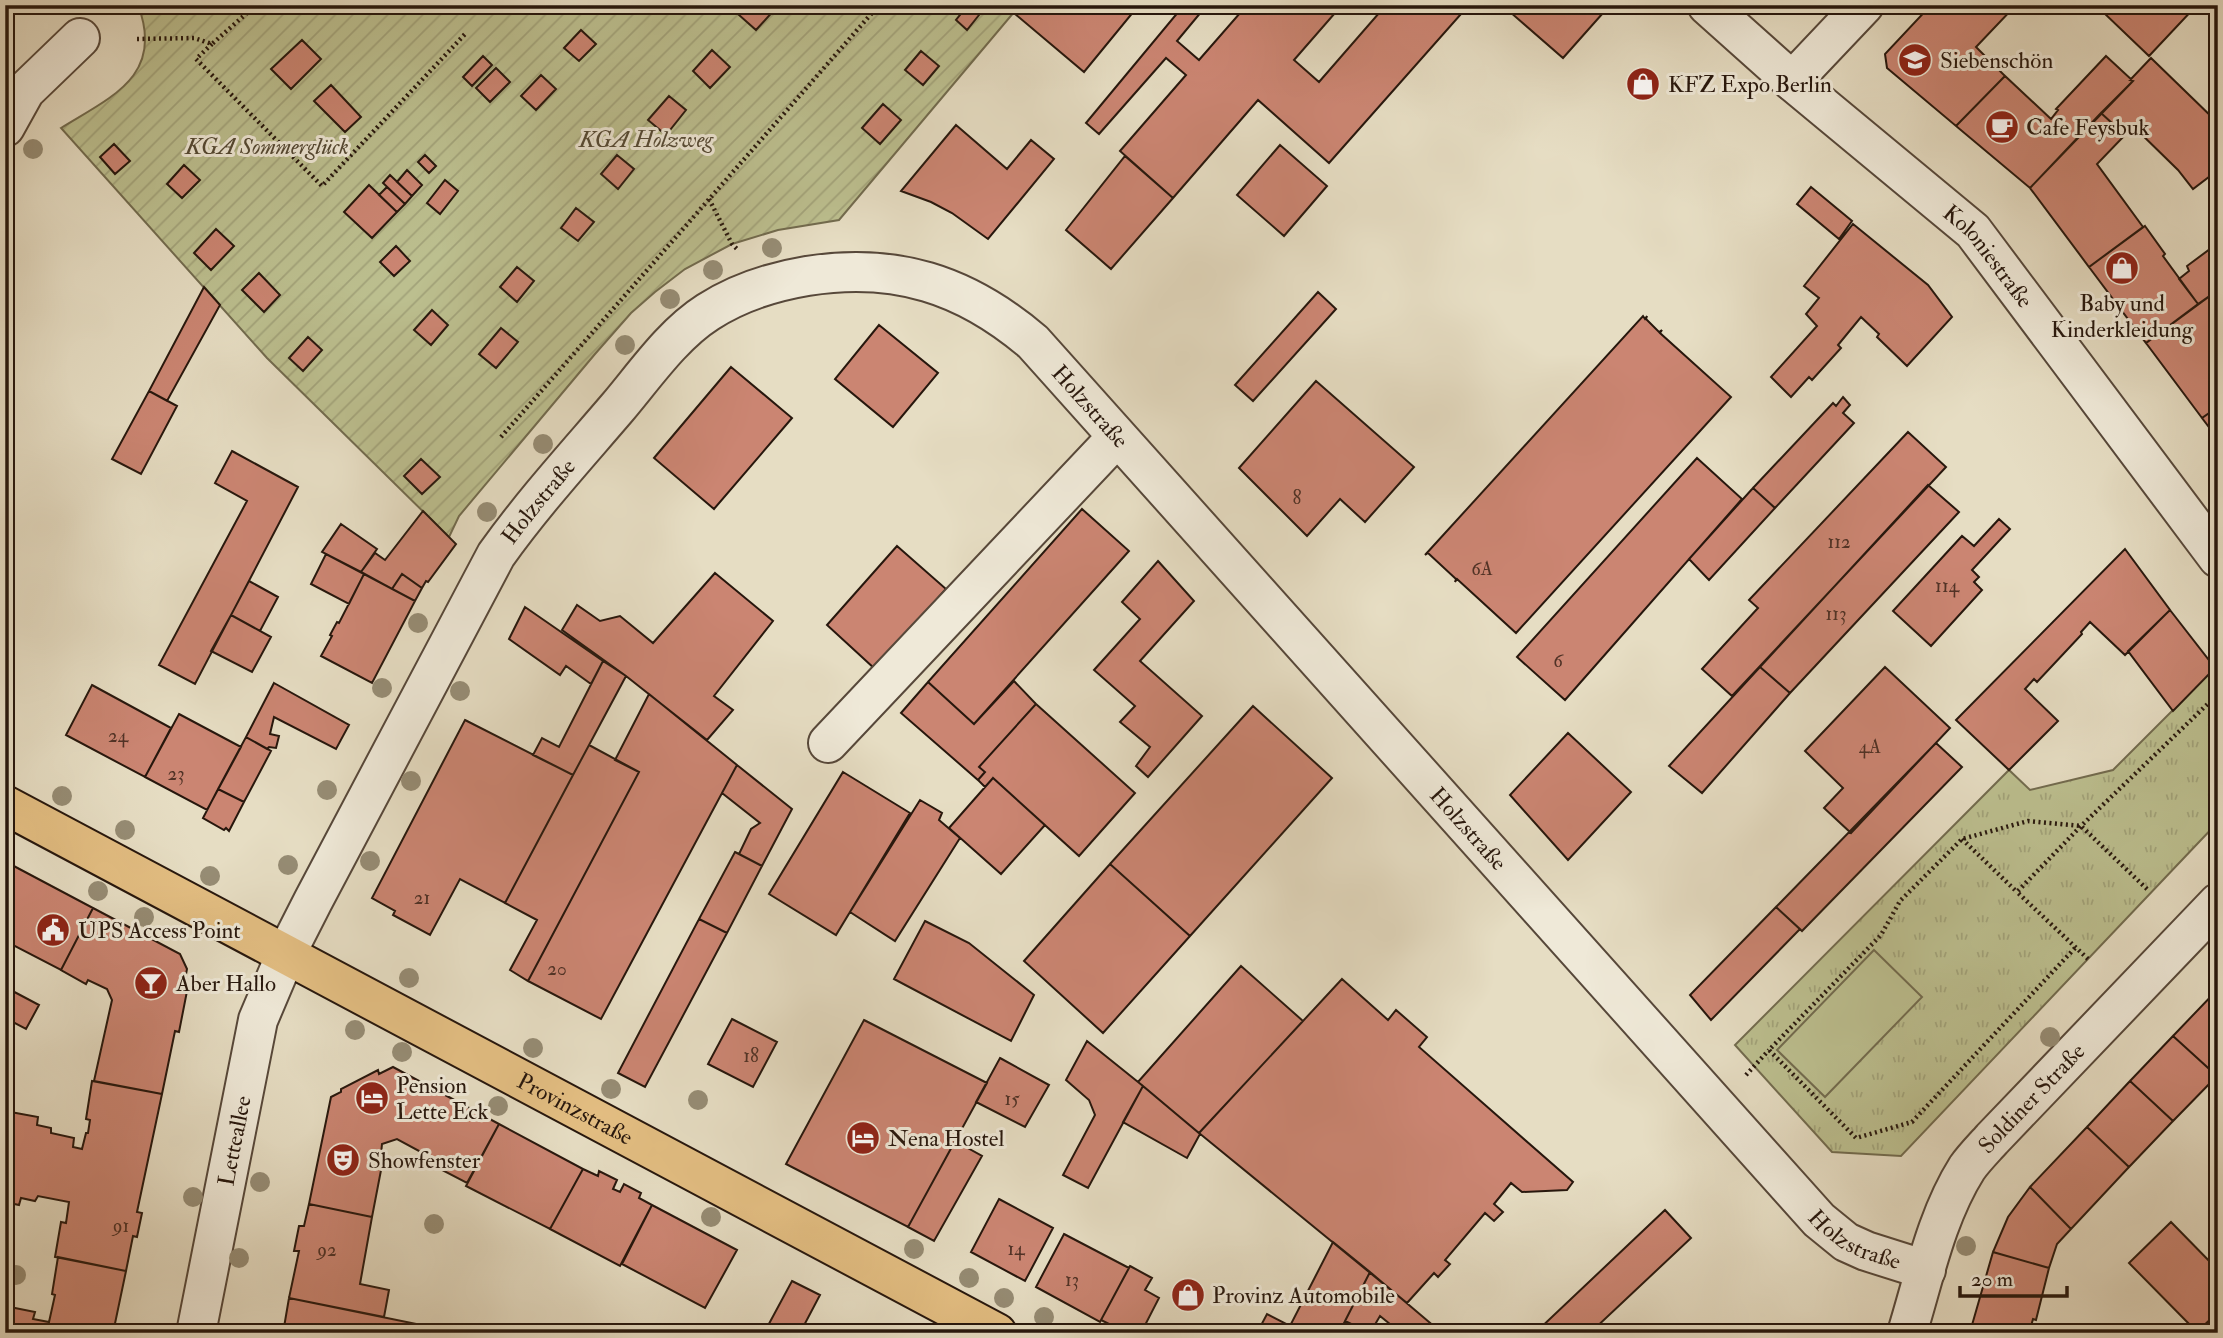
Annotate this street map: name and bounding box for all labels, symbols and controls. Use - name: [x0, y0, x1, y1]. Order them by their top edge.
- school or university icon: Siebenschön: [1896, 41, 1934, 79]
- place label: Siebenschön: [1940, 46, 2053, 75]
- shop icon: KFZ Expo Berlin: [1624, 65, 1662, 103]
- place label: KFZ Expo Berlin: [1668, 70, 1832, 100]
- cafe icon: Cafe Feysbuk: [1983, 108, 2021, 146]
- place label: Cafe Feysbuk: [2026, 113, 2150, 142]
- park label: KGA Holzweg: [578, 125, 714, 154]
- park label: KGA Sommerglück: [184, 132, 349, 161]
- street label: Koloniestraße: [1937, 198, 2040, 314]
- shop icon: Baby und Kinderkleidung: [2103, 249, 2141, 287]
- place label: Baby und Kinderkleidung: [2051, 289, 2194, 344]
- street label: Holzstraße: [1046, 358, 1135, 454]
- street label: Holzstraße: [495, 452, 582, 550]
- house number: 8: [1293, 486, 1302, 510]
- house number: 112: [1827, 530, 1851, 554]
- house number: 6A: [1471, 557, 1493, 581]
- house number: 114: [1935, 574, 1960, 598]
- house number: 113: [1826, 602, 1846, 626]
- house number: 6: [1553, 649, 1564, 673]
- house number: 24: [108, 724, 129, 748]
- house number: 4A: [1859, 735, 1881, 759]
- house number: 23: [168, 762, 184, 786]
- street label: Holzstraße: [1424, 781, 1514, 876]
- house number: 21: [414, 886, 430, 910]
- public building icon: UPS Access Point: [34, 911, 72, 949]
- place label: UPS Access Point: [78, 916, 241, 945]
- house number: 20: [547, 957, 567, 981]
- bar icon: Aber Hallo: [132, 964, 170, 1002]
- place label: Aber Hallo: [175, 969, 276, 998]
- street label: Soldiner Straße: [1972, 1036, 2091, 1159]
- house number: 18: [743, 1044, 759, 1068]
- street label: Provinzstraße: [512, 1066, 639, 1151]
- place label: Pension Lette Eck: [396, 1071, 489, 1126]
- hotel icon: Pension Lette Eck: [353, 1079, 391, 1117]
- house number: 15: [1004, 1087, 1020, 1111]
- street label: Letteallee: [211, 1093, 257, 1188]
- hotel icon: Nena Hostel: [844, 1119, 882, 1157]
- place label: Nena Hostel: [888, 1124, 1004, 1153]
- theatre icon: Showfenster: [324, 1141, 362, 1179]
- place label: Showfenster: [368, 1146, 481, 1175]
- street label: Holzstraße: [1802, 1203, 1905, 1276]
- house number: 91: [111, 1214, 129, 1238]
- house number: 14: [1007, 1237, 1025, 1261]
- house number: 92: [315, 1238, 337, 1262]
- scale bar: [1960, 1254, 2067, 1298]
- text: 20 m: [1971, 1266, 2013, 1293]
- house number: 13: [1065, 1268, 1079, 1292]
- shop icon: Provinz Automobile: [1169, 1276, 1207, 1314]
- place label: Provinz Automobile: [1212, 1281, 1395, 1310]

